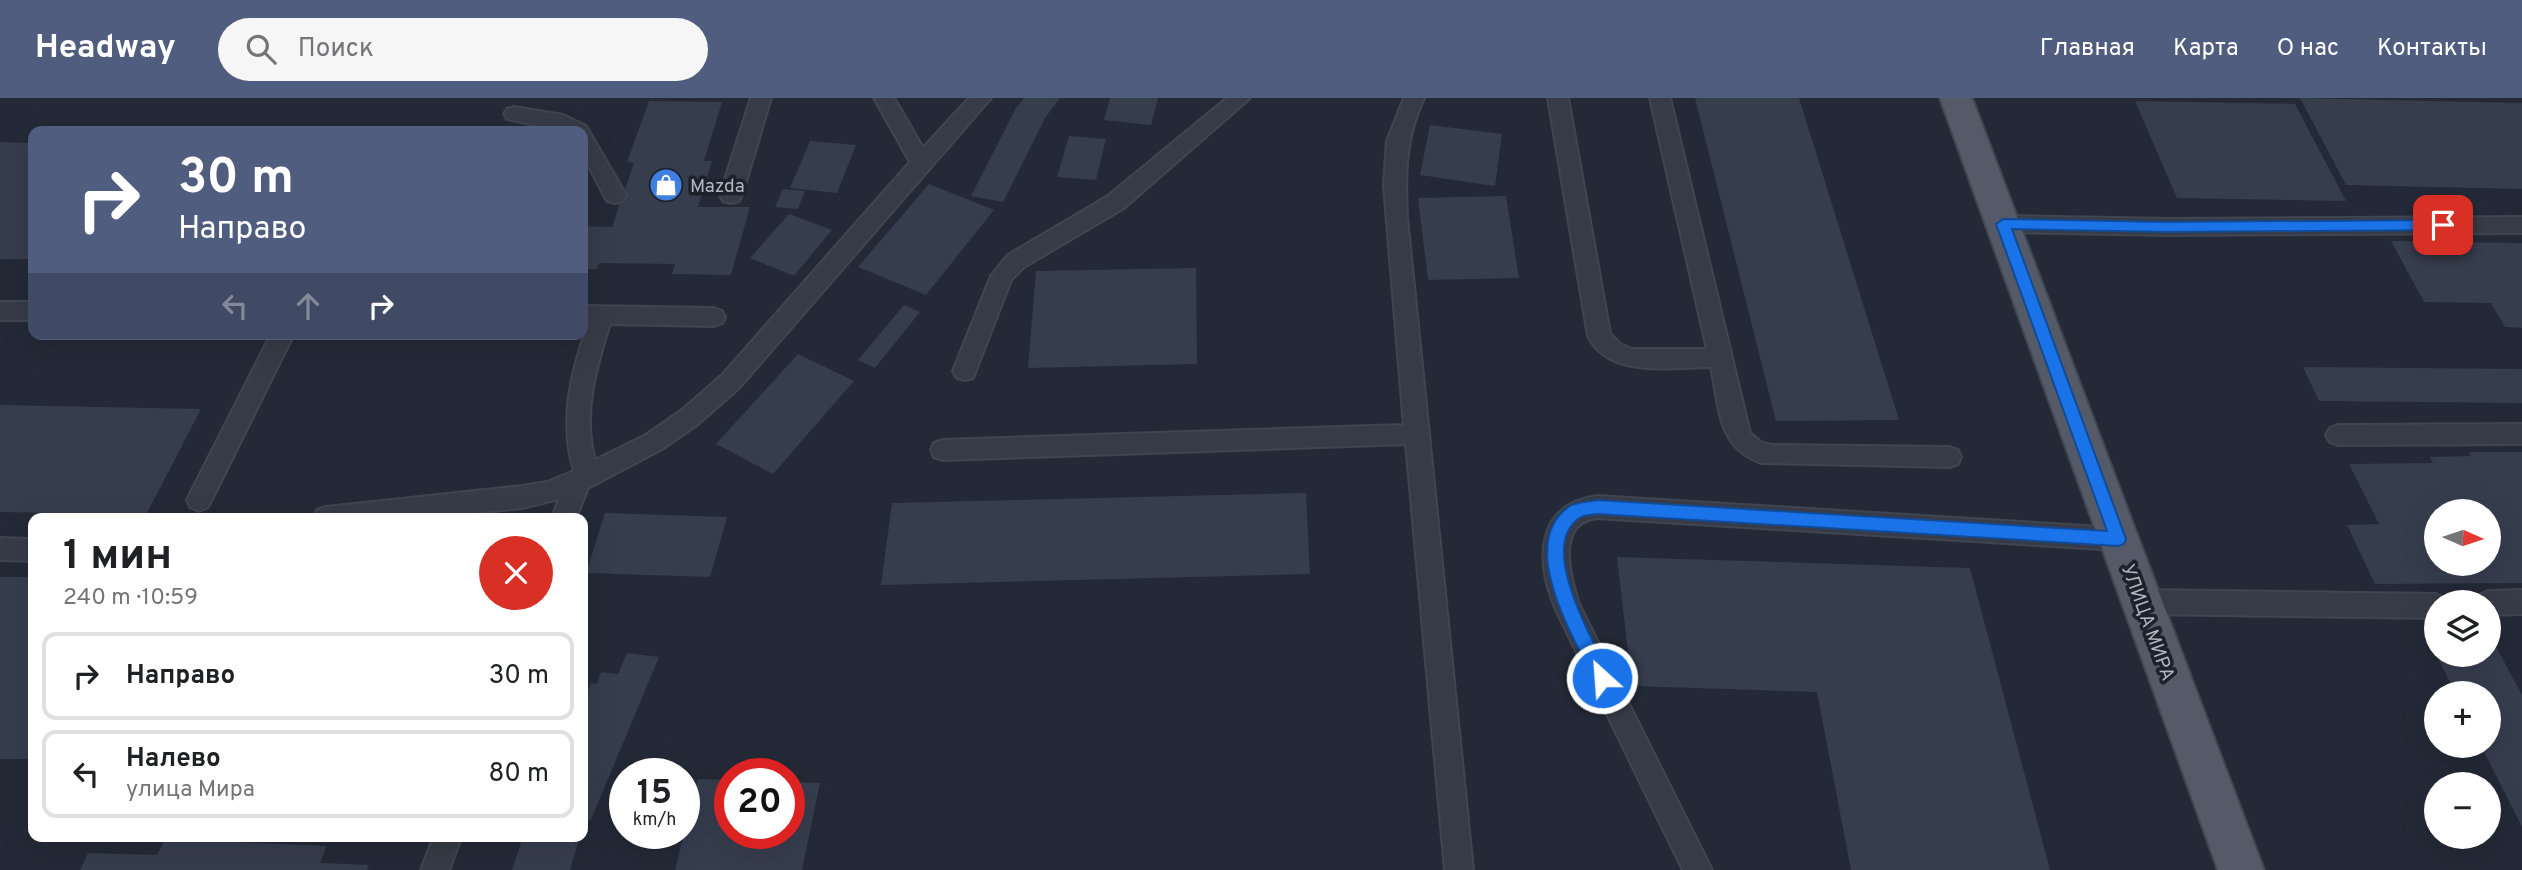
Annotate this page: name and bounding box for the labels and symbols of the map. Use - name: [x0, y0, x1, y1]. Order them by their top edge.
- shop icon: Mazda: [647, 166, 685, 204]
- place label: Mazda: [690, 175, 745, 199]
- pin: [2413, 195, 2473, 255]
- north arrow: [2424, 499, 2501, 576]
- street label: УЛИЦА МИРА: [2115, 561, 2179, 684]
- position arrow: [1565, 641, 1639, 715]
- speed limit sign: 20: [714, 758, 805, 849]

